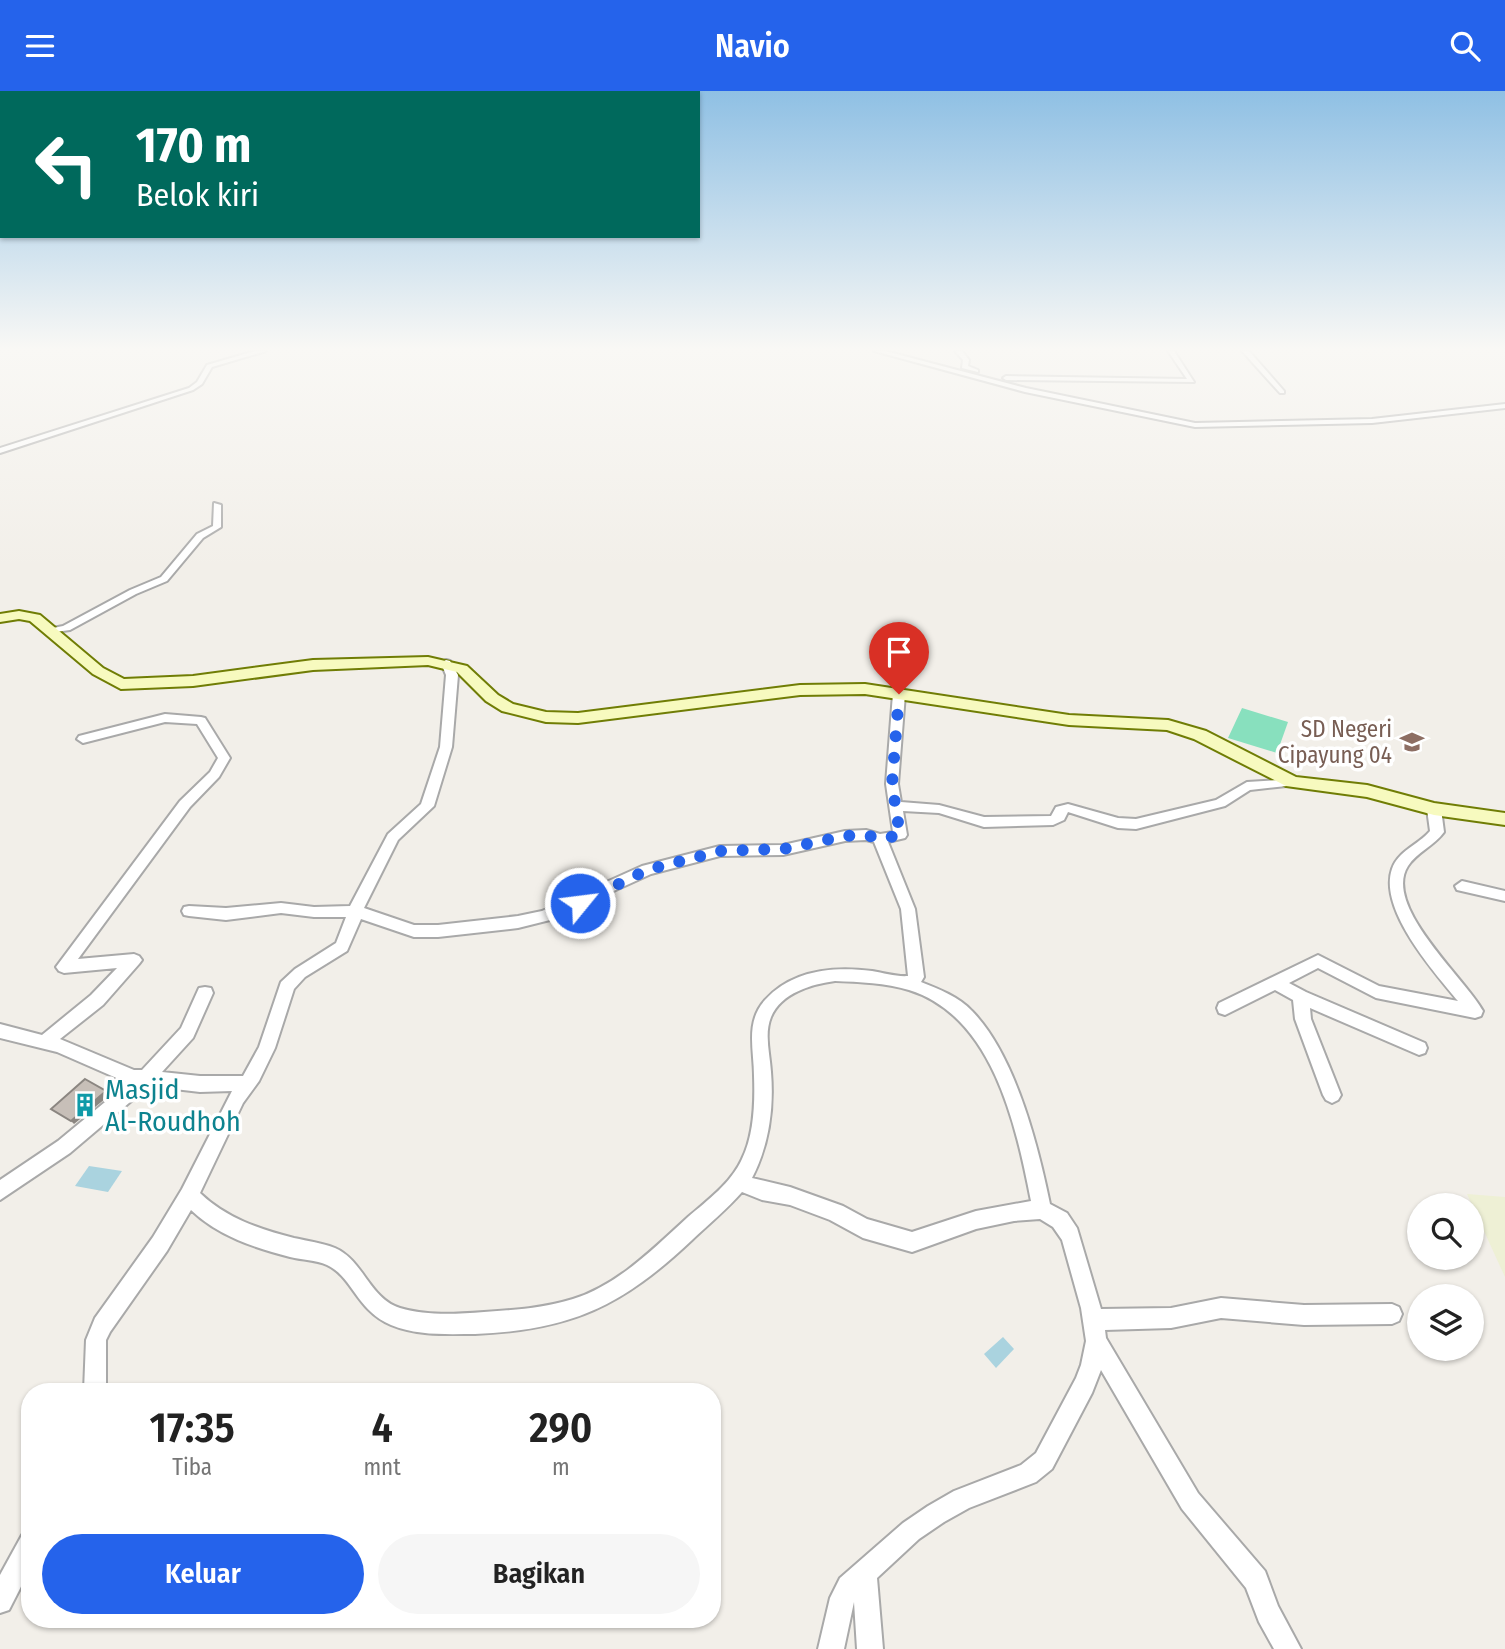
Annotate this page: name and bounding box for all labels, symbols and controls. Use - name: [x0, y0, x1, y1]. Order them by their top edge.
- icon: menu: [21, 27, 59, 65]
- text: Navio: [715, 27, 790, 65]
- icon: search: [1446, 27, 1484, 65]
- text: 170 m: [136, 116, 252, 175]
- icon: left: [21, 119, 112, 210]
- text: Belok kiri: [136, 176, 259, 214]
- pin: [869, 622, 929, 694]
- icon: arrive: [880, 633, 918, 671]
- place label: SD Negeri Cipayung 04: [1278, 715, 1392, 769]
- school or university icon: SD Negeri Cipayung 04: [1398, 728, 1426, 756]
- position arrow: [543, 866, 617, 940]
- place label: Masjid Al-Roudhoh: [105, 1073, 241, 1138]
- building icon: Masjid Al-Roudhoh: [71, 1091, 99, 1119]
- map controls: [1407, 1193, 1484, 1361]
- button: search: [1407, 1193, 1484, 1270]
- button: layers: [1407, 1284, 1484, 1361]
- text: 17:35: [150, 1403, 235, 1453]
- text: 4: [371, 1403, 393, 1453]
- text: 290: [529, 1403, 592, 1453]
- text: Tiba: [172, 1453, 212, 1481]
- text: mnt: [363, 1453, 401, 1481]
- text: m: [552, 1453, 570, 1481]
- button: Keluar: [42, 1534, 364, 1614]
- button: Bagikan: [378, 1534, 700, 1614]

